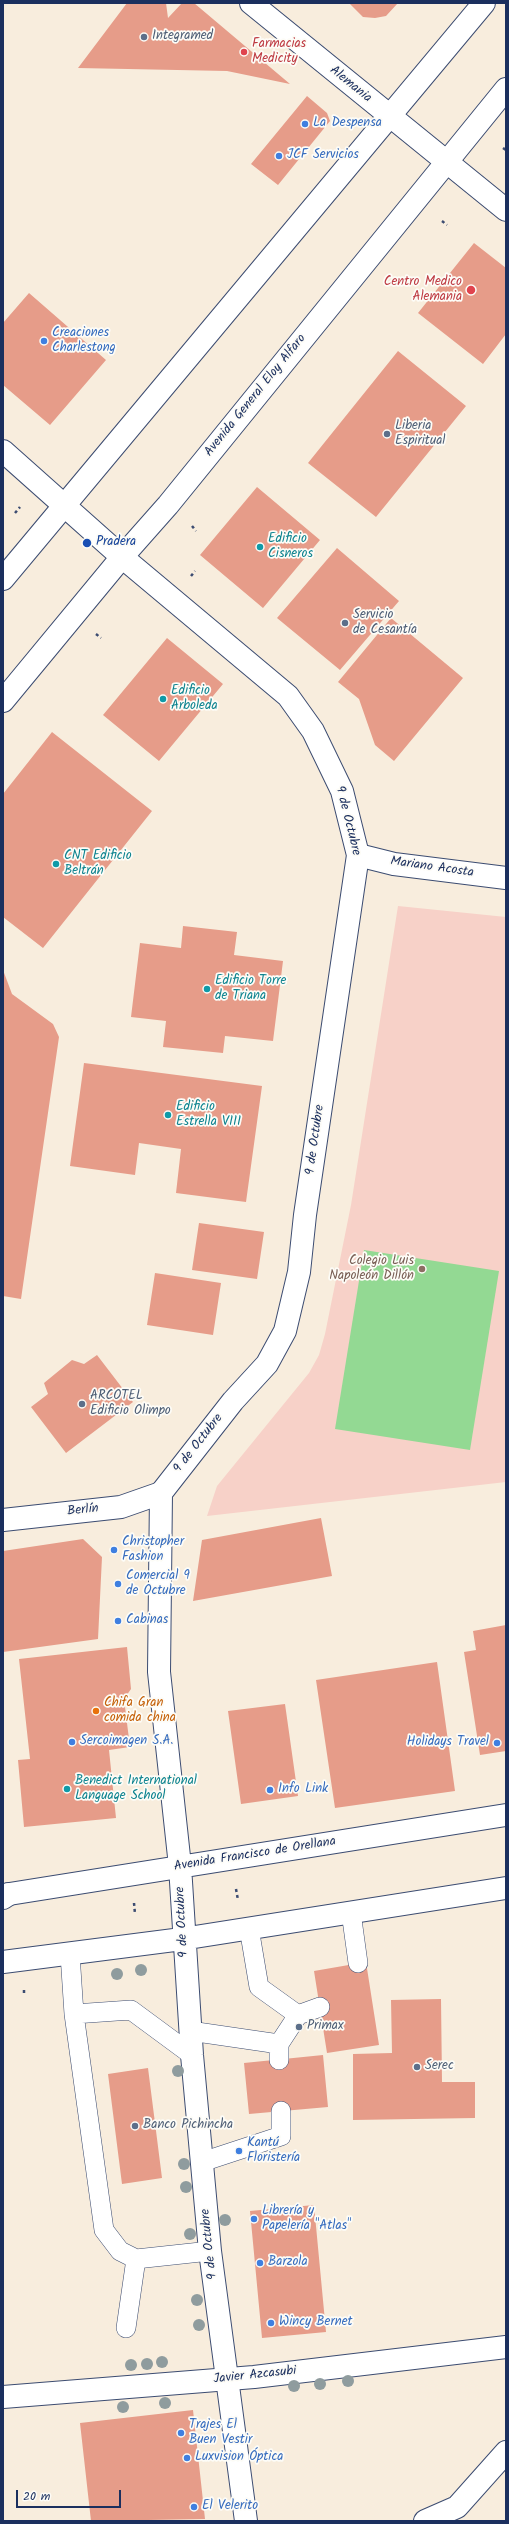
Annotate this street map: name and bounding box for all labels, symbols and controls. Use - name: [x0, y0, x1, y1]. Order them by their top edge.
- place label: Integramed: [152, 29, 213, 45]
- marker: Integramed: [139, 32, 149, 42]
- place label: Farmacias Medicity: [252, 37, 306, 68]
- marker: Farmacias Medicity: [239, 47, 249, 57]
- street label: Alemania: [326, 63, 374, 107]
- place label: La Despensa: [313, 116, 382, 132]
- marker: La Despensa: [300, 119, 310, 129]
- place label: JCF Servicios: [287, 148, 359, 164]
- marker: JCF Servicios: [274, 151, 284, 161]
- place label: Centro Medico Alemania: [384, 275, 462, 306]
- marker: Centro Medico Alemania: [465, 284, 477, 296]
- place label: Creaciones Charlestong: [52, 326, 116, 357]
- street label: Avenida General Eloy Alfaro: [202, 332, 310, 460]
- marker: Creaciones Charlestong: [39, 336, 49, 346]
- place label: Liberia Espiritual: [395, 419, 445, 450]
- marker: Liberia Espiritual: [382, 429, 392, 439]
- place label: Edificio Cisneros: [268, 532, 313, 563]
- place label: Pradera: [96, 535, 136, 551]
- marker: Pradera: [81, 537, 93, 549]
- marker: Edificio Cisneros: [255, 542, 265, 552]
- place label: Servicio de Cesantía: [353, 608, 417, 639]
- marker: Servicio de Cesantía: [340, 618, 350, 628]
- place label: Edificio Arboleda: [171, 684, 218, 715]
- marker: Edificio Arboleda: [158, 694, 168, 704]
- street label: 9 de Octubre: [331, 785, 363, 857]
- place label: CNT Edificio Beltrán: [64, 849, 132, 880]
- street label: Mariano Acosta: [389, 854, 475, 882]
- marker: CNT Edificio Beltrán: [51, 859, 61, 869]
- place label: Edificio Torre de Triana: [215, 974, 286, 1005]
- marker: Edificio Torre de Triana: [202, 984, 212, 994]
- place label: Edificio Estrella VIII: [176, 1100, 241, 1131]
- street label: 9 de Octubre: [303, 1104, 329, 1176]
- marker: Edificio Estrella VIII: [163, 1110, 173, 1120]
- place label: Colegio Luis Napoleón Dillón: [329, 1254, 414, 1285]
- marker: Colegio Luis Napoleón Dillón: [417, 1264, 427, 1274]
- place label: ARCOTEL Edificio Olimpo: [90, 1389, 171, 1420]
- marker: ARCOTEL Edificio Olimpo: [77, 1399, 87, 1409]
- street label: 9 de Octubre: [171, 1411, 227, 1477]
- street label: Berlín: [66, 1502, 100, 1520]
- place label: Christopher Fashion: [122, 1535, 184, 1566]
- marker: Christopher Fashion: [109, 1545, 119, 1555]
- place label: Comercial 9 de Octubre: [126, 1569, 190, 1600]
- marker: Comercial 9 de Octubre: [113, 1579, 123, 1589]
- place label: Cabinas: [126, 1613, 168, 1629]
- marker: Cabinas: [113, 1616, 123, 1626]
- place label: Chifa Gran comida china: [104, 1696, 176, 1727]
- marker: Chifa Gran comida china: [91, 1706, 101, 1716]
- place label: Sercoimagen S.A.: [80, 1734, 173, 1750]
- place label: Holidays Travel: [407, 1735, 489, 1751]
- marker: Sercoimagen S.A.: [67, 1737, 77, 1747]
- marker: Holidays Travel: [492, 1738, 502, 1748]
- place label: Benedict International Language School: [75, 1774, 197, 1805]
- place label: Info Link: [278, 1782, 328, 1798]
- marker: Benedict International Language School: [62, 1784, 72, 1794]
- marker: Info Link: [265, 1785, 275, 1795]
- street label: Avenida Francisco de Orellana: [173, 1834, 337, 1876]
- street label: 9 de Octubre: [173, 1886, 193, 1958]
- place label: Primax: [307, 2019, 343, 2035]
- marker: Primax: [294, 2022, 304, 2032]
- place label: Serec: [425, 2059, 454, 2075]
- marker: Serec: [412, 2062, 422, 2072]
- place label: Banco Pichincha: [143, 2118, 233, 2134]
- marker: Banco Pichincha: [130, 2121, 140, 2131]
- place label: Kantú Floristería: [247, 2136, 300, 2167]
- marker: Kantú Floristería: [234, 2146, 244, 2156]
- place label: Librería y Papelería "Atlas": [262, 2204, 351, 2235]
- street label: 9 de Octubre: [199, 2208, 221, 2280]
- marker: Librería y Papelería "Atlas": [249, 2214, 259, 2224]
- place label: Barzola: [268, 2255, 308, 2271]
- marker: Barzola: [255, 2258, 265, 2268]
- place label: Wincy Bernet: [279, 2315, 353, 2331]
- marker: Wincy Bernet: [266, 2318, 276, 2328]
- street label: Javier Azcasubi: [213, 2364, 297, 2388]
- place label: Trajes El Buen Vestir: [189, 2418, 252, 2449]
- marker: Trajes El Buen Vestir: [176, 2428, 186, 2438]
- place label: Luxvision Óptica: [195, 2450, 283, 2466]
- marker: Luxvision Óptica: [182, 2453, 192, 2463]
- scale bar: [18, 2482, 123, 2508]
- text: 20 m: [23, 2487, 50, 2506]
- place label: El Velerito: [202, 2499, 258, 2515]
- marker: El Velerito: [189, 2502, 199, 2512]

